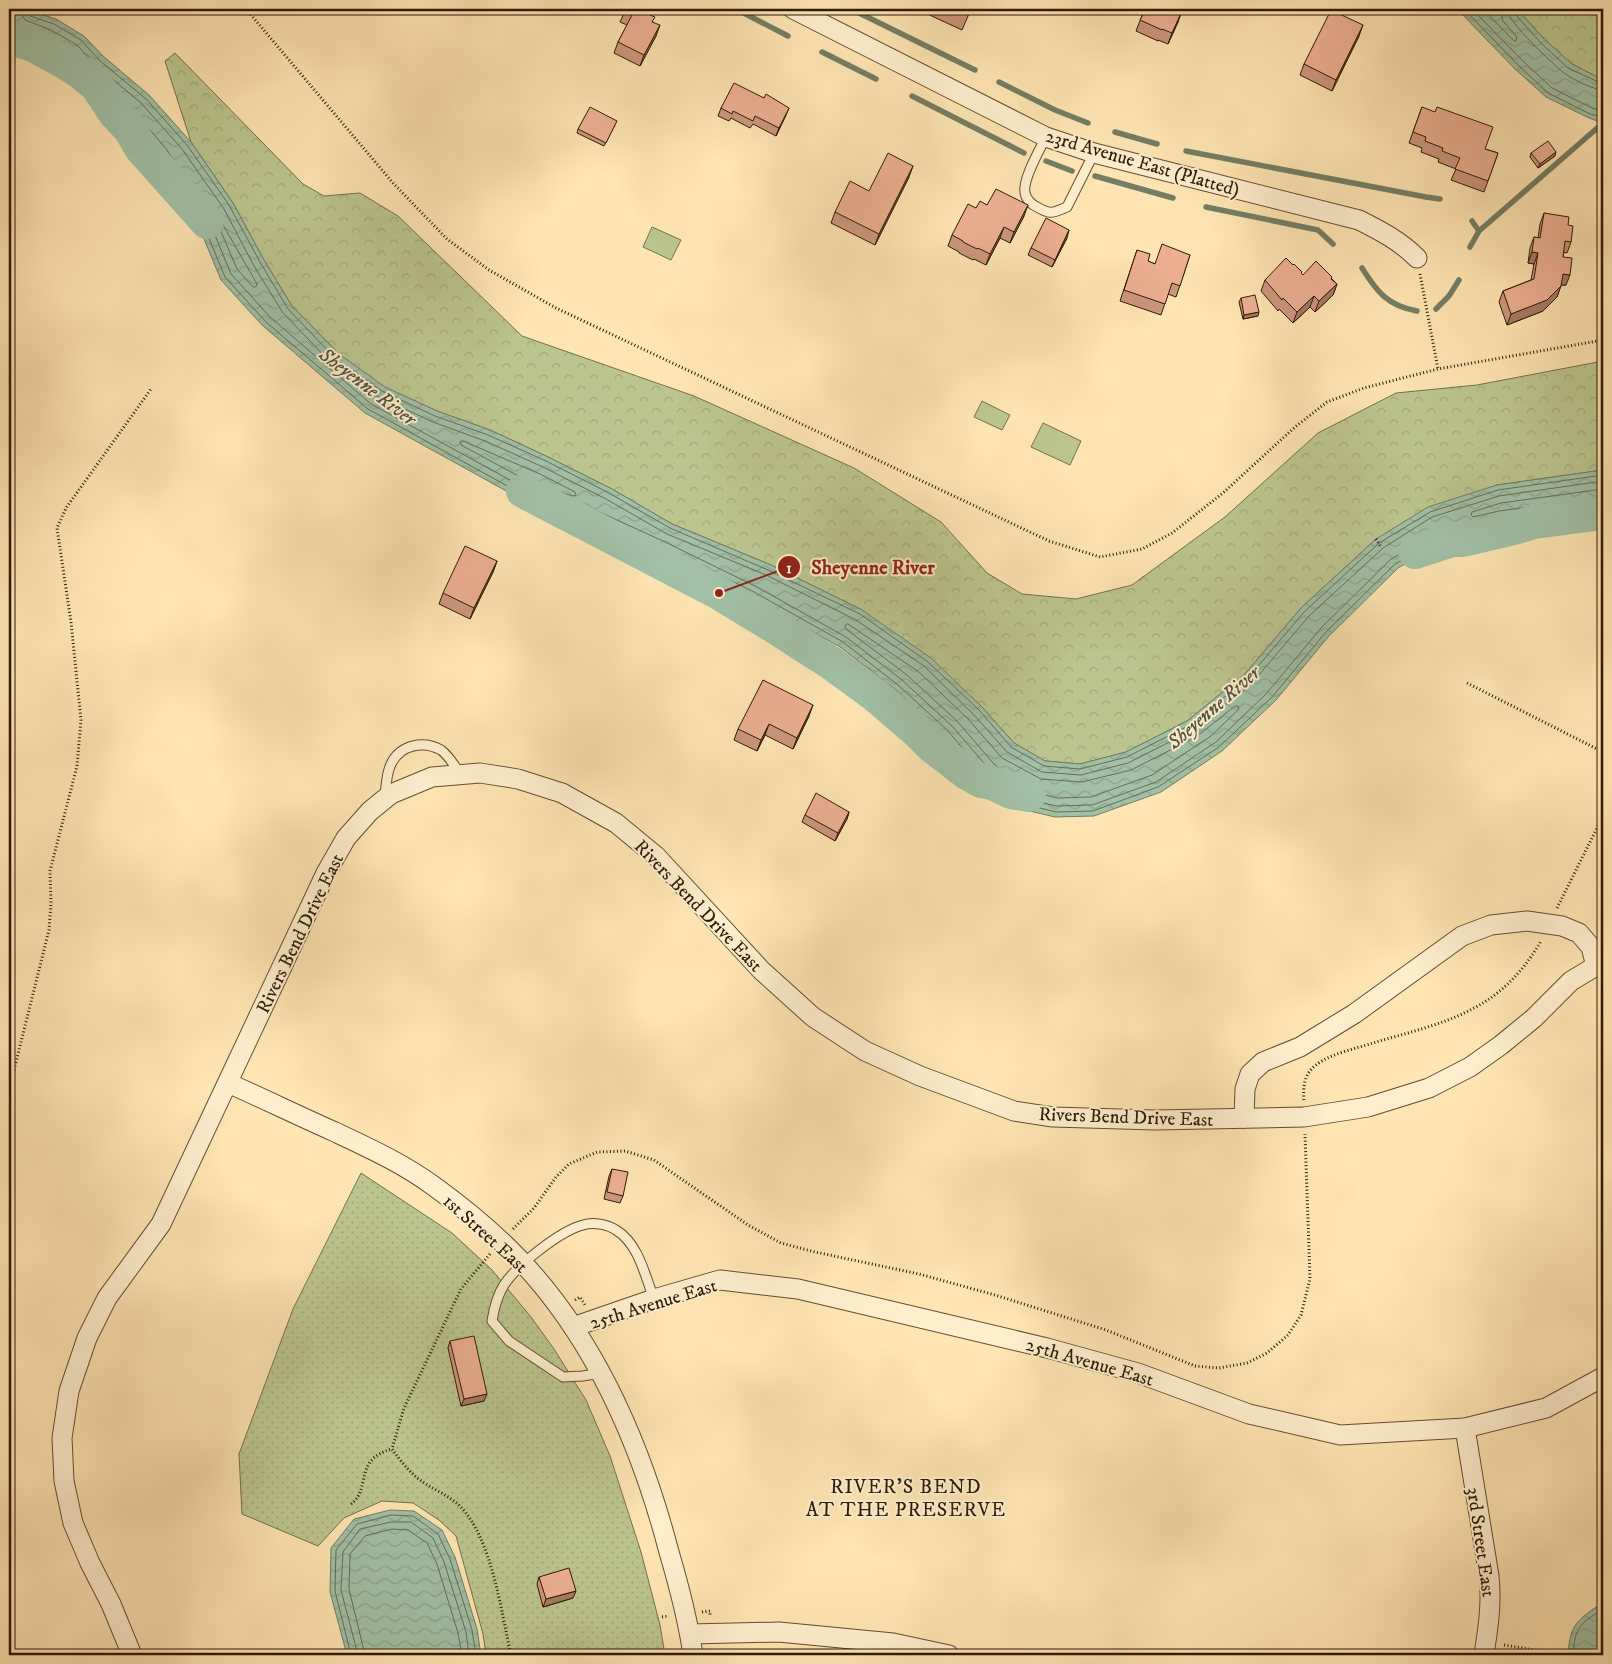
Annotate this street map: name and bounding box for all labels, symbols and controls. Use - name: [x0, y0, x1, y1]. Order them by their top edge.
- street label: 23rd Avenue East (Platted): [1043, 125, 1242, 202]
- water label: Sheyenne River: [313, 342, 422, 433]
- callout: Sheyenne River: [776, 550, 945, 585]
- text: Sheyenne River: [811, 556, 935, 581]
- text: 1: [786, 559, 792, 578]
- water label: Sheyenne River: [1162, 660, 1267, 756]
- street label: Rivers Bend Drive East: [629, 835, 767, 977]
- street label: Rivers Bend Drive East: [252, 850, 349, 1017]
- street label: Rivers Bend Drive East: [1038, 1103, 1214, 1132]
- street label: 1st Street East: [438, 1190, 532, 1278]
- street label: 25th Avenue East: [587, 1274, 720, 1335]
- street label: 25th Avenue East: [1023, 1333, 1156, 1392]
- district label: RIVER'S BEND AT THE PRESERVE: [806, 1475, 1006, 1523]
- street label: 3rd Street East: [1461, 1486, 1500, 1599]

